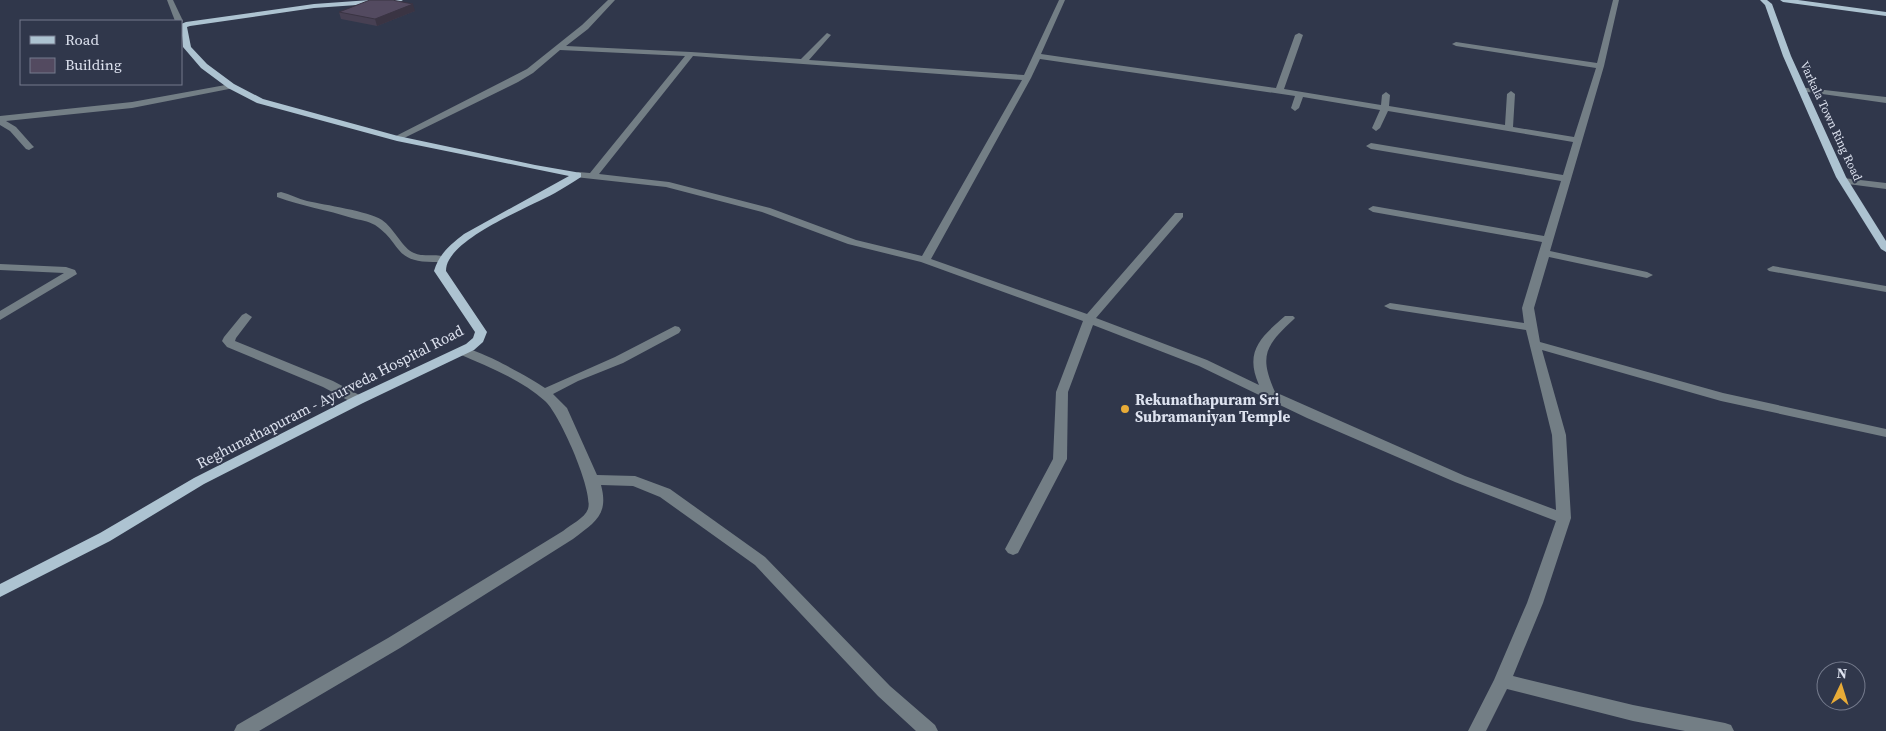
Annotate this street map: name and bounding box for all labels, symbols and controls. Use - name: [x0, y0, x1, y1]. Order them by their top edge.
- legend: [20, 20, 182, 85]
- text: Road: [65, 29, 99, 50]
- text: Building: [65, 54, 122, 75]
- street label: Varkala Town Ring Road: [1796, 59, 1866, 183]
- street label: Reghunathapuram - Ayurveda Hospital Road: [193, 320, 467, 473]
- place label: Rekunathapuram Sri Subramaniyan Temple: [1135, 389, 1291, 427]
- marker: Rekunathapuram Sri Subramaniyan Temple: [1119, 403, 1131, 415]
- north arrow: [1816, 661, 1866, 711]
- text: N: [1836, 663, 1848, 683]

